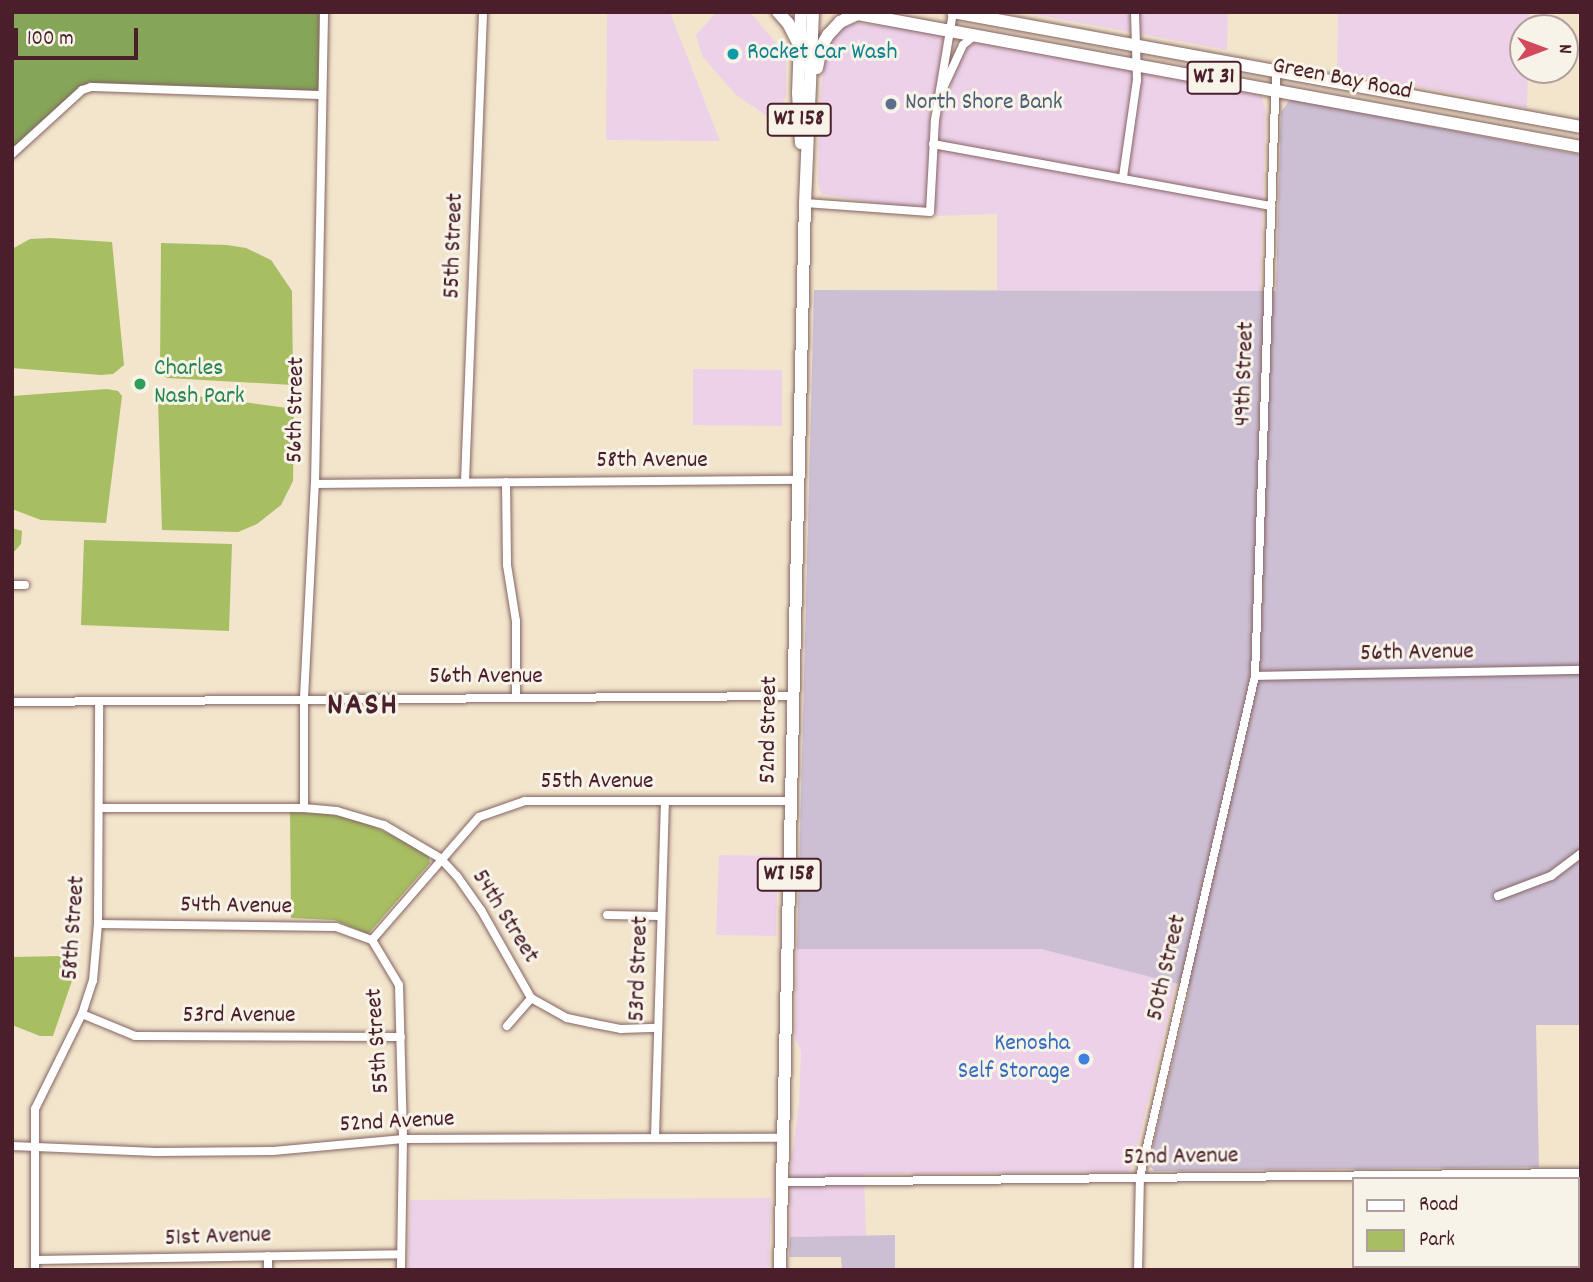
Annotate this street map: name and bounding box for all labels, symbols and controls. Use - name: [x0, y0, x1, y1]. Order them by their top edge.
- scale bar: [18, 14, 142, 58]
- north arrow: [1509, 14, 1579, 84]
- text: 100 m: [27, 25, 74, 55]
- place label: Rocket Car Wash: [747, 40, 897, 68]
- text: N: [1550, 44, 1577, 54]
- marker: Rocket Car Wash: [725, 46, 741, 62]
- street label: Green Bay Road: [1270, 52, 1414, 108]
- road number: WI 31: [1186, 58, 1242, 97]
- place label: North Shore Bank: [905, 90, 1063, 118]
- marker: North Shore Bank: [883, 96, 899, 112]
- road number: WI 158: [766, 100, 832, 140]
- street label: 55th Street: [439, 193, 471, 299]
- street label: 49th Street: [1230, 321, 1262, 427]
- place label: Charles Nash Park: [154, 356, 245, 412]
- street label: 56th Street: [282, 356, 312, 464]
- marker: Charles Nash Park: [132, 376, 148, 392]
- street label: 58th Avenue: [596, 448, 708, 476]
- street label: 56th Avenue: [1360, 639, 1474, 669]
- street label: 56th Avenue: [429, 664, 543, 692]
- street label: 52nd Street: [755, 676, 785, 784]
- district label: NASH: [328, 688, 398, 726]
- street label: 55th Avenue: [540, 769, 654, 797]
- road number: WI 158: [756, 856, 822, 894]
- street label: 54th Street: [464, 865, 544, 969]
- street label: 58th Street: [57, 875, 93, 981]
- street label: 54th Avenue: [180, 892, 292, 922]
- street label: 50th Street: [1142, 912, 1194, 1024]
- street label: 53rd Street: [624, 916, 656, 1022]
- street label: 55th Street: [361, 987, 397, 1095]
- street label: 53rd Avenue: [182, 1003, 296, 1031]
- place label: Kenosha Self Storage: [958, 1031, 1070, 1087]
- marker: Kenosha Self Storage: [1076, 1051, 1092, 1067]
- street label: 52nd Avenue: [339, 1106, 455, 1140]
- street label: 52nd Avenue: [1123, 1143, 1239, 1173]
- legend: [1352, 1177, 1579, 1268]
- text: Road: [1419, 1191, 1458, 1221]
- street label: 51st Avenue: [164, 1222, 272, 1254]
- text: Park: [1419, 1226, 1455, 1256]

